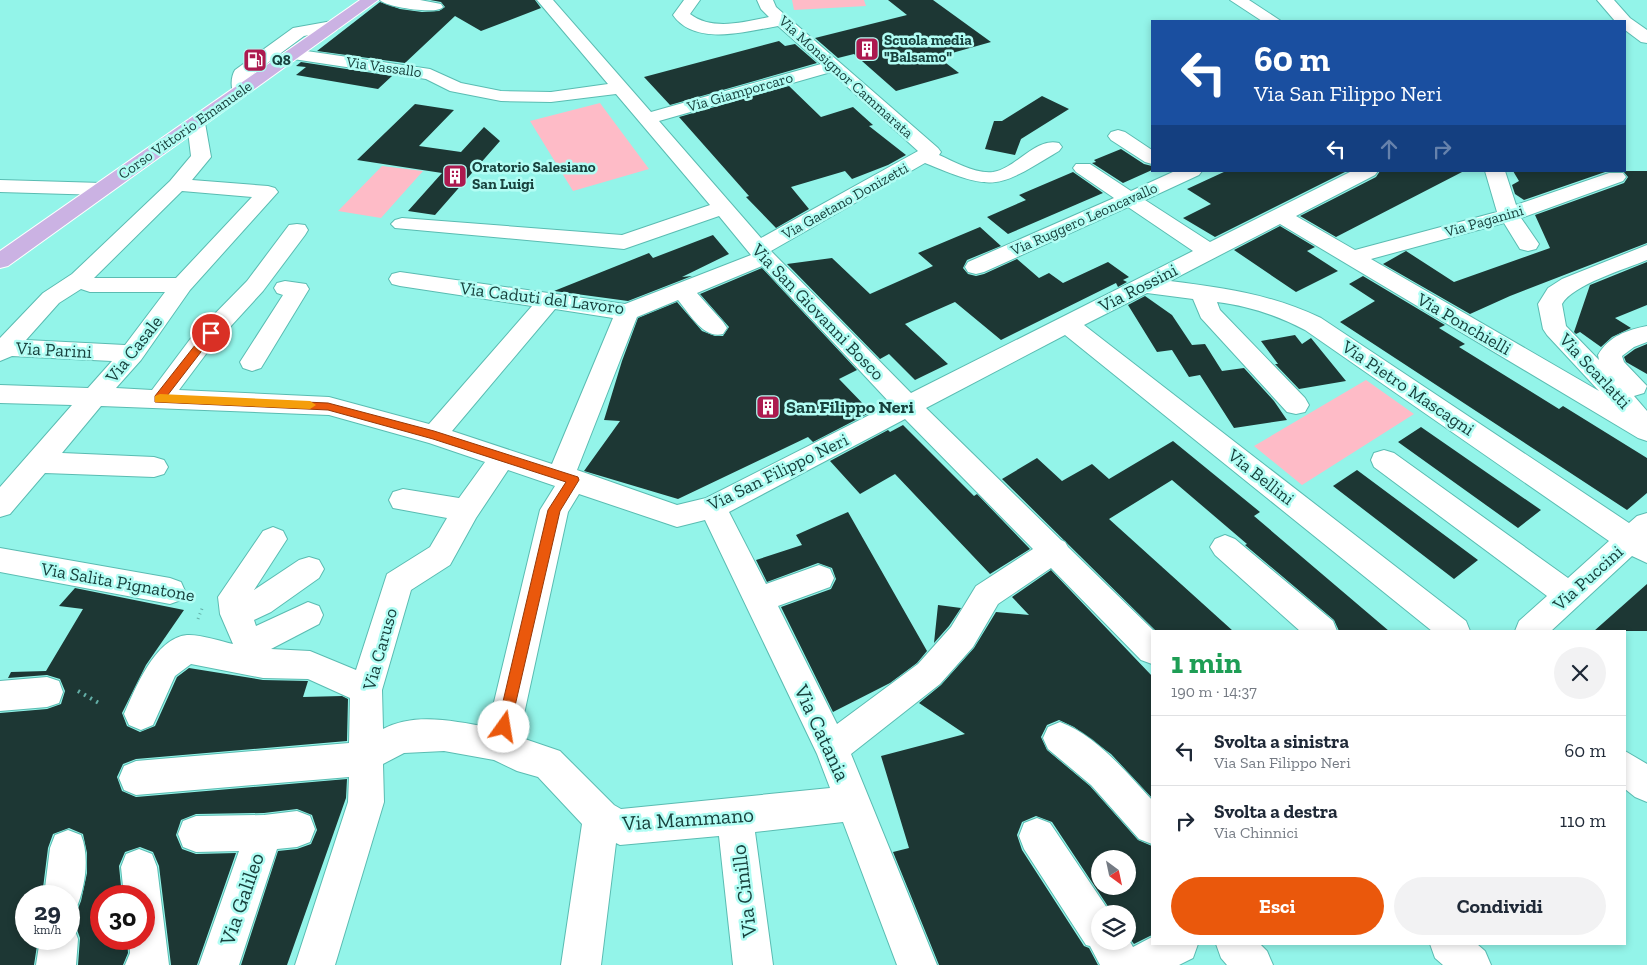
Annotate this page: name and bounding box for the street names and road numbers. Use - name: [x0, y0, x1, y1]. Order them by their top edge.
- street label: Via Monsignor Cammarata: [774, 11, 917, 142]
- street label: Via Vassallo: [344, 53, 423, 81]
- street label: Via Giamporcaro: [684, 68, 795, 116]
- street label: Corso Vittorio Emanuele: [115, 77, 255, 183]
- street label: Via Gaetano Donizetti: [778, 159, 911, 244]
- street label: Via Ruggero Leoncavallo: [1007, 178, 1160, 260]
- street label: Via Paganini: [1442, 201, 1525, 241]
- street label: Via San Giovanni Bosco: [746, 238, 889, 385]
- street label: Via Rossini: [1094, 259, 1181, 318]
- street label: Via Caduti del Lavoro: [458, 277, 625, 319]
- street label: Via Ponchielli: [1412, 288, 1515, 360]
- street label: Via Casale: [100, 311, 167, 388]
- street label: Via Scarlatti: [1554, 328, 1635, 413]
- street label: Via Pietro Mascagni: [1337, 335, 1478, 440]
- street label: Via Parini: [14, 337, 93, 363]
- street label: Via San Filippo Neri: [703, 428, 852, 516]
- street label: Via Bellini: [1223, 444, 1299, 510]
- street label: Via Puccini: [1548, 541, 1628, 616]
- street label: Via Salita Pignatone: [38, 557, 197, 606]
- street label: Via Caruso: [358, 605, 402, 693]
- street label: Via Catania: [789, 680, 856, 785]
- street label: Via Mammano: [620, 801, 754, 836]
- street label: Via Cinillo: [725, 843, 762, 940]
- street label: Via Galileo: [214, 849, 269, 949]

